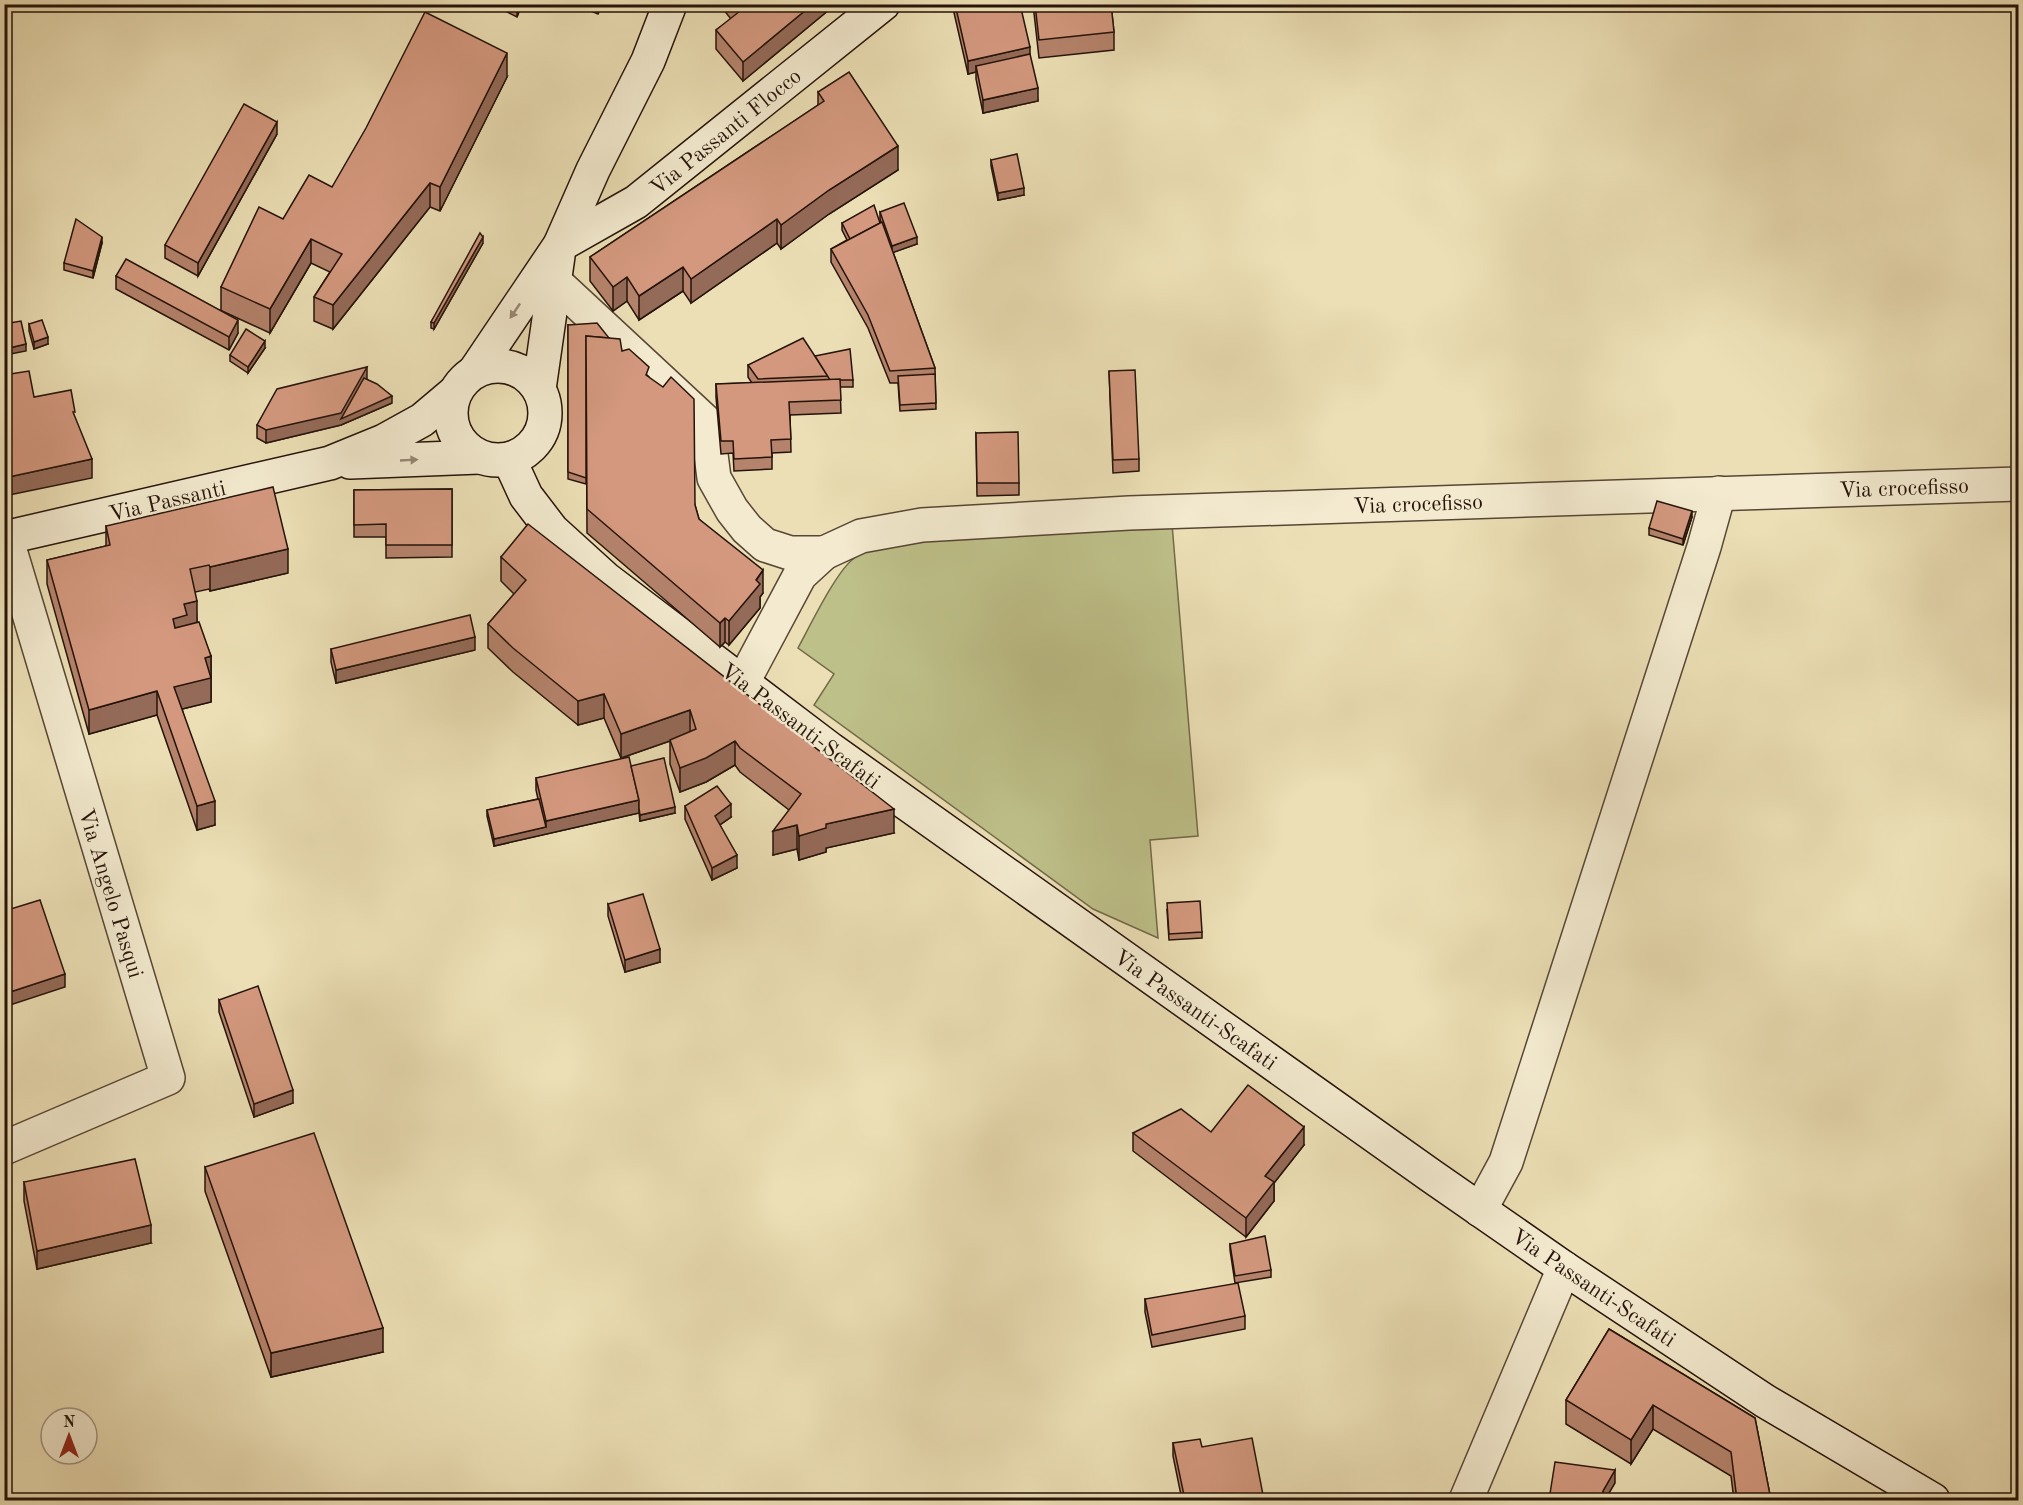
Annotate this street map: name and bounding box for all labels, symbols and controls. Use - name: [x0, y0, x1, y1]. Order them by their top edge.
- street label: Via Passanti Flocco: [647, 65, 806, 200]
- one-way arrow: [510, 303, 521, 319]
- one-way arrow: [400, 455, 419, 464]
- street label: Via crocefisso: [1839, 476, 1969, 502]
- street label: Via Passanti: [107, 478, 228, 526]
- street label: Via crocefisso: [1353, 492, 1483, 518]
- street label: Via Passanti-Scafati: [716, 660, 884, 794]
- street label: Via Angelo Pasqui: [74, 806, 146, 981]
- street label: Via Passanti-Scafati: [1109, 946, 1280, 1075]
- street label: Via Passanti-Scafati: [1507, 1225, 1679, 1352]
- north arrow: [39, 1406, 99, 1466]
- text: N: [63, 1415, 76, 1431]

